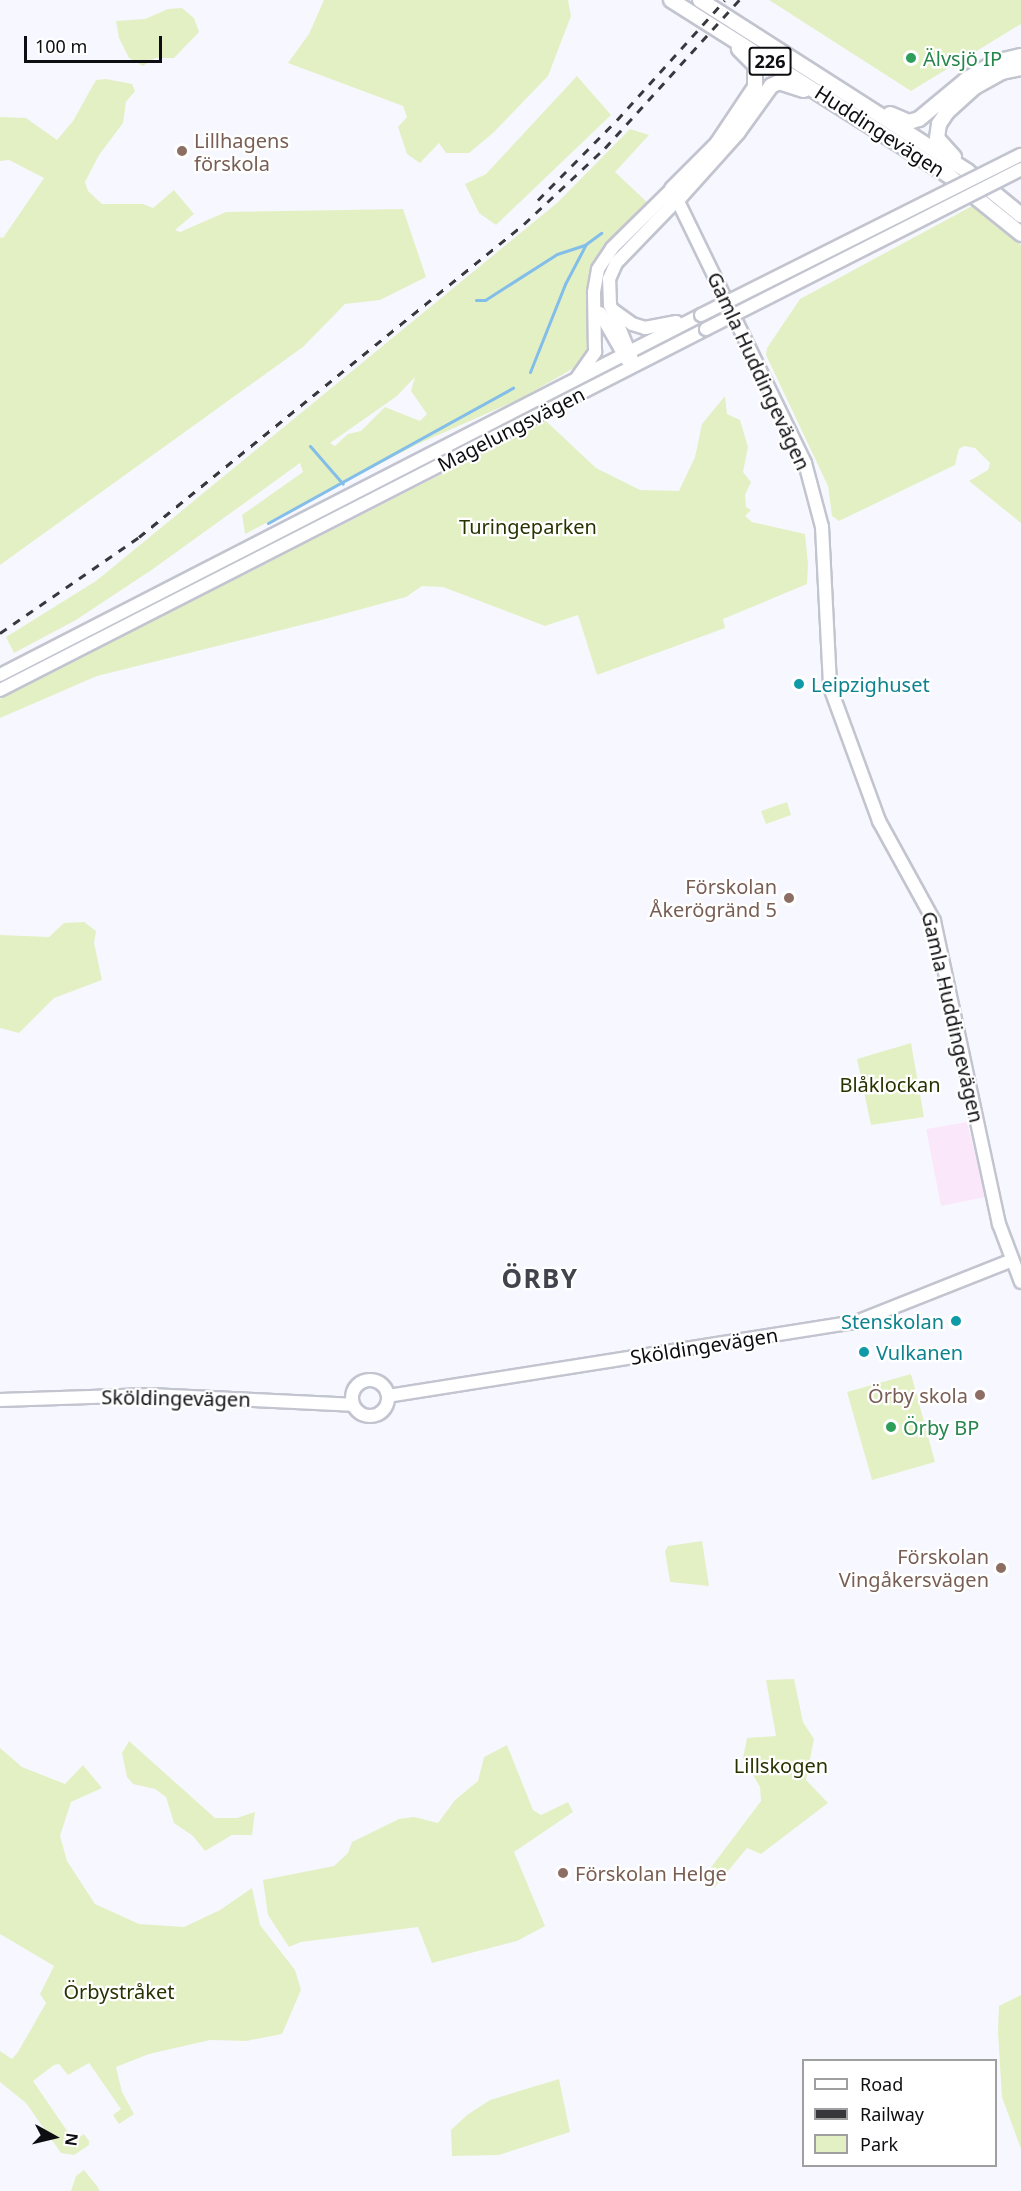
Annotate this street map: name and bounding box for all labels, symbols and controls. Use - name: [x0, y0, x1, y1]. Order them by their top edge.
- scale bar: [27, 24, 165, 62]
- text: 100 m: [35, 34, 87, 58]
- road number: 226: [748, 46, 792, 76]
- place label: Älvsjö IP: [923, 46, 1002, 70]
- marker: Älvsjö IP: [904, 51, 918, 65]
- street label: Huddingevägen: [811, 80, 949, 182]
- place label: Lillhagens förskola: [194, 128, 289, 175]
- marker: Lillhagens förskola: [175, 144, 189, 158]
- street label: Gamla Huddingevägen: [703, 268, 815, 474]
- street label: Magelungsvägen: [433, 382, 589, 476]
- park label: Turingeparken: [459, 514, 597, 538]
- place label: Leipzighuset: [811, 672, 930, 696]
- marker: Leipzighuset: [792, 677, 806, 691]
- place label: Förskolan Åkerögränd 5: [650, 874, 777, 921]
- marker: Förskolan Åkerögränd 5: [782, 891, 796, 905]
- street label: Gamla Huddingevägen: [917, 909, 989, 1125]
- park label: Blåklockan: [839, 1072, 941, 1096]
- district label: ÖRBY: [501, 1263, 579, 1295]
- place label: Stenskolan: [841, 1309, 944, 1333]
- marker: Stenskolan: [949, 1314, 963, 1328]
- street label: Sköldingevägen: [628, 1322, 780, 1370]
- place label: Vulkanen: [876, 1340, 963, 1364]
- marker: Vulkanen: [857, 1345, 871, 1359]
- place label: Örby skola: [868, 1383, 968, 1407]
- street label: Sköldingevägen: [101, 1385, 251, 1411]
- marker: Örby skola: [973, 1388, 987, 1402]
- place label: Örby BP: [903, 1415, 979, 1439]
- marker: Örby BP: [884, 1420, 898, 1434]
- place label: Förskolan Vingåkersvägen: [839, 1544, 989, 1591]
- marker: Förskolan Vingåkersvägen: [994, 1561, 1008, 1575]
- park label: Lillskogen: [734, 1753, 828, 1777]
- place label: Förskolan Helge: [575, 1861, 727, 1885]
- marker: Förskolan Helge: [556, 1866, 570, 1880]
- park label: Örbystråket: [63, 1979, 175, 2003]
- legend: [802, 2059, 997, 2167]
- text: Road: [860, 2072, 903, 2096]
- text: Railway: [860, 2102, 924, 2126]
- north arrow: [24, 2107, 84, 2167]
- text: N: [60, 2132, 84, 2147]
- text: Park: [860, 2132, 898, 2156]

